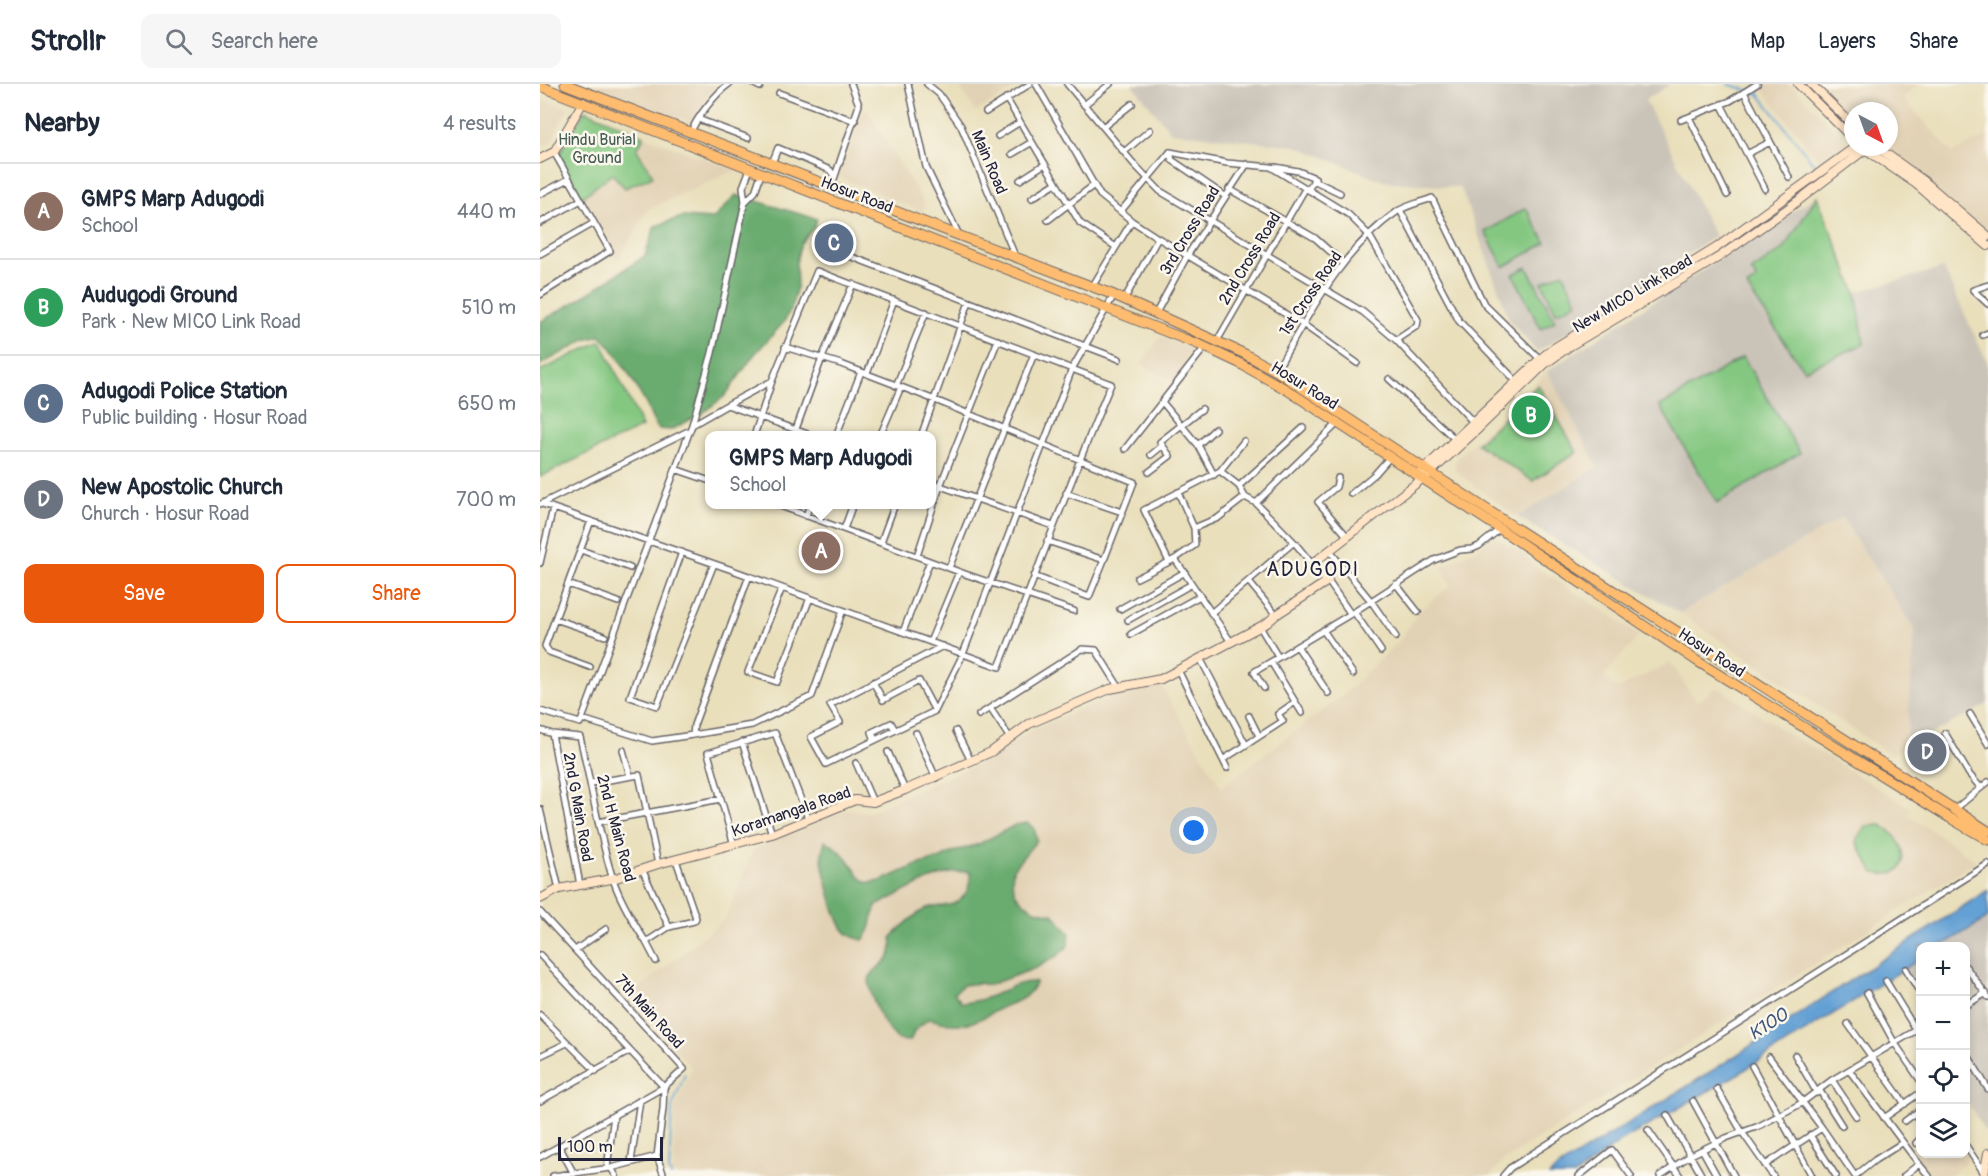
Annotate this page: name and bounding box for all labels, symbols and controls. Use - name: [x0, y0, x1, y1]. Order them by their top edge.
- search box: [141, 14, 561, 68]
- text: Strollr: [30, 24, 105, 59]
- icon: search: [162, 25, 195, 58]
- text: Search here: [210, 27, 318, 55]
- text: Map: [1750, 28, 1785, 55]
- text: Layers: [1818, 28, 1876, 55]
- text: Share: [1909, 28, 1958, 55]
- north arrow: [1844, 102, 1898, 156]
- text: Nearby: [24, 107, 100, 139]
- text: 4 results: [443, 111, 516, 136]
- street label: Main Road: [967, 128, 1011, 197]
- park label: Hindu Burial Ground: [558, 130, 636, 168]
- street label: Hosur Road: [818, 172, 896, 218]
- street label: 3rd Cross Road: [1155, 182, 1224, 279]
- text: GMPS Marp Adugodi: [81, 185, 264, 213]
- text: A: [37, 199, 50, 224]
- text: 440 m: [457, 199, 516, 224]
- street label: 2nd Cross Road: [1214, 209, 1285, 308]
- text: School: [81, 213, 138, 238]
- pin: C: [814, 220, 854, 266]
- street label: 1st Cross Road: [1275, 247, 1347, 340]
- street label: New MICO Link Road: [1569, 250, 1696, 337]
- text: Audugodi Ground: [81, 281, 238, 309]
- text: B: [38, 295, 49, 320]
- text: 510 m: [462, 295, 516, 320]
- text: Park · New MICO Link Road: [81, 309, 301, 334]
- street label: Hosur Road: [1267, 357, 1342, 414]
- text: Adugodi Police Station: [81, 377, 288, 405]
- text: C: [37, 391, 50, 416]
- text: 650 m: [458, 391, 516, 416]
- pin: B: [1512, 392, 1550, 438]
- text: Public building · Hosur Road: [81, 405, 308, 430]
- popup: [705, 431, 936, 509]
- text: GMPS Marp Adugodi: [729, 444, 912, 472]
- text: School: [729, 472, 786, 497]
- text: New Apostolic Church: [81, 473, 283, 501]
- text: D: [37, 487, 50, 512]
- text: 700 m: [456, 487, 516, 512]
- text: Church · Hosur Road: [81, 501, 250, 526]
- pin: A: [802, 528, 840, 574]
- district label: ADUGODI: [1266, 557, 1360, 582]
- button: Save: [24, 564, 264, 623]
- button: Share: [276, 564, 516, 623]
- street label: Hosur Road: [1674, 624, 1749, 682]
- pin: D: [1908, 730, 1946, 774]
- street label: 2nd G Main Road: [559, 751, 597, 863]
- street label: 2nd H Main Road: [592, 772, 640, 884]
- street label: Koramangala Road: [729, 782, 854, 842]
- your location: [1179, 816, 1208, 845]
- map controls: [1916, 942, 1970, 1158]
- button: +: [1916, 942, 1970, 996]
- street label: 7th Main Road: [611, 970, 688, 1053]
- button: −: [1916, 996, 1970, 1050]
- water label: K100: [1744, 1002, 1794, 1046]
- button: locate: [1916, 1050, 1970, 1104]
- button: layers: [1916, 1104, 1970, 1158]
- scale bar: [558, 1134, 663, 1162]
- text: 100 m: [567, 1137, 613, 1157]

